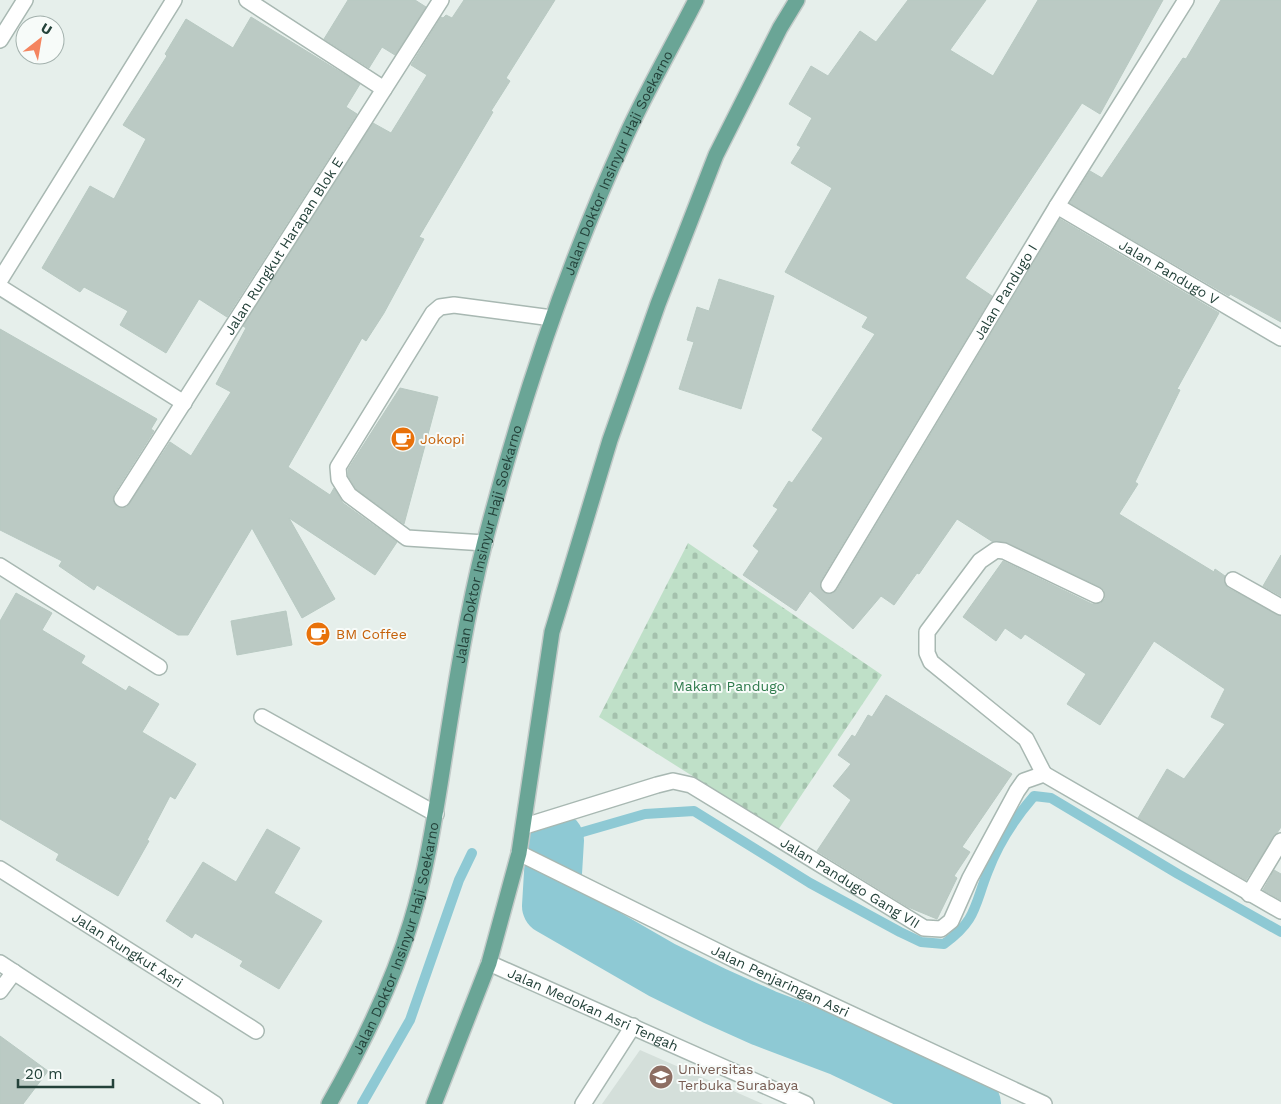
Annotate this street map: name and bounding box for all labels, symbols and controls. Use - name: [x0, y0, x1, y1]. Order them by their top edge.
- north arrow: [15, 15, 65, 65]
- text: U: [38, 19, 55, 38]
- street label: Jalan Doktor Insinyur Haji Soekarno: [561, 48, 676, 278]
- street label: Jalan Rungkut Harapan Blok E: [221, 154, 346, 338]
- street label: Jalan Pandugo V: [1116, 236, 1222, 308]
- street label: Jalan Pandugo I: [970, 241, 1040, 343]
- street label: Jalan Doktor Insinyur Haji Soekarno: [452, 423, 525, 665]
- cafe icon: Jokopi: [390, 426, 416, 452]
- place label: Jokopi: [420, 431, 465, 447]
- cafe icon: BM Coffee: [305, 621, 331, 647]
- place label: BM Coffee: [336, 626, 407, 642]
- park label: Makam Pandugo: [673, 678, 785, 694]
- street label: Jalan Doktor Insinyur Haji Soekarno: [349, 821, 442, 1057]
- street label: Jalan Pandugo Gang VII: [778, 834, 923, 932]
- street label: Jalan Rungkut Asri: [69, 909, 186, 991]
- street label: Jalan Penjaringan Asri: [709, 942, 852, 1020]
- street label: Jalan Medokan Asri Tengah: [505, 964, 681, 1054]
- scale bar: [18, 1056, 112, 1088]
- place label: Universitas Terbuka Surabaya: [678, 1061, 799, 1093]
- school or university icon: Universitas Terbuka Surabaya: [648, 1064, 674, 1090]
- text: 20 m: [25, 1065, 63, 1083]

